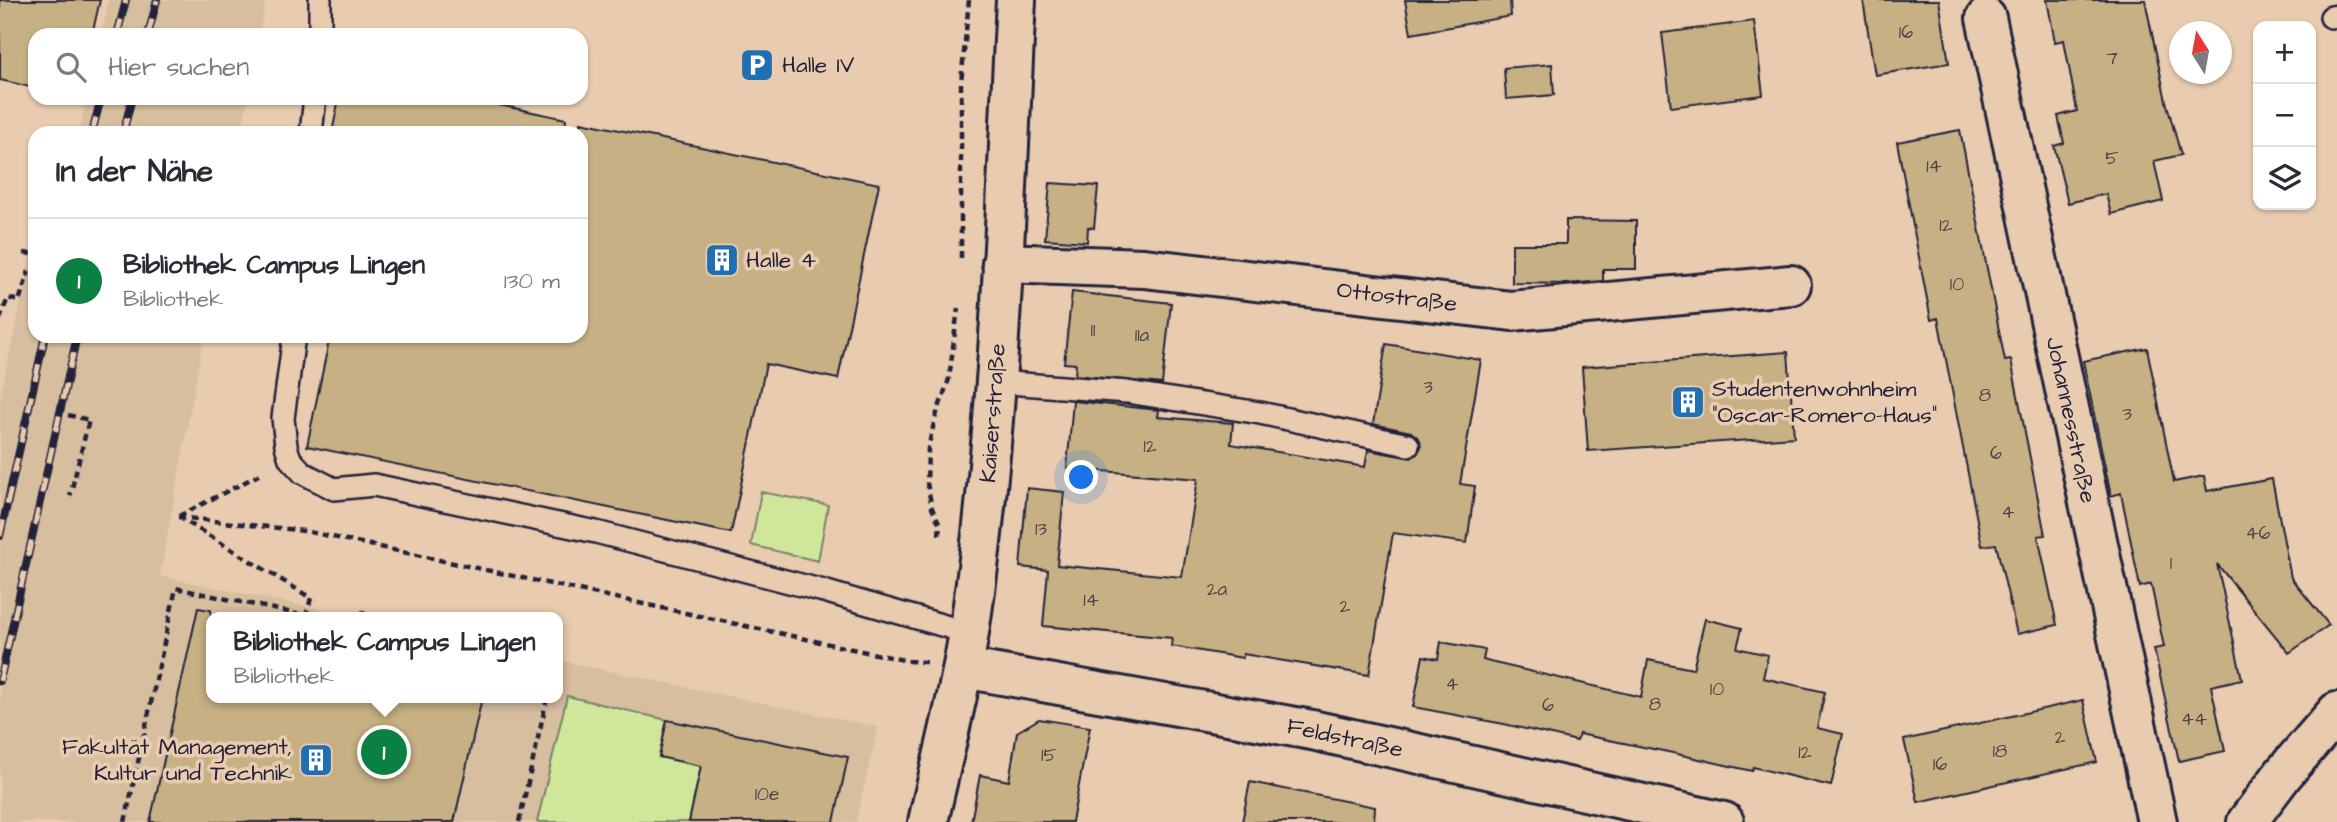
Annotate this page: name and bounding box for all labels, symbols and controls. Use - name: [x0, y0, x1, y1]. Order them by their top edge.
- house number: 16: [1899, 19, 1913, 46]
- north arrow: [2169, 21, 2232, 84]
- map controls: [2253, 21, 2316, 210]
- button: +: [2253, 21, 2316, 84]
- search box: [28, 28, 588, 105]
- house number: 7: [2106, 45, 2118, 72]
- parking icon: Halle IV: [738, 46, 776, 84]
- icon: search: [52, 48, 90, 86]
- text: Hier suchen: [108, 49, 249, 85]
- place label: Halle IV: [782, 49, 855, 81]
- button: −: [2253, 84, 2316, 147]
- house number: 5: [2105, 145, 2119, 172]
- button: layers: [2253, 147, 2316, 210]
- text: In der Nähe: [56, 151, 213, 193]
- house number: 14: [1926, 153, 1942, 180]
- house number: 12: [1939, 212, 1953, 239]
- building icon: Halle 4: [703, 241, 741, 279]
- place label: Halle 4: [746, 244, 817, 276]
- text: Bibliothek Campus Lingen: [123, 247, 425, 283]
- text: 1: [78, 265, 80, 297]
- text: 130 m: [504, 265, 560, 297]
- house number: 10: [1950, 271, 1964, 298]
- street label: Ottostraße: [1335, 274, 1459, 320]
- text: Bibliothek: [123, 283, 223, 315]
- house number: 11: [1091, 317, 1096, 344]
- house number: 11a: [1135, 322, 1150, 349]
- street label: Johannesstraße: [2038, 334, 2104, 506]
- street label: Kaiserstraße: [972, 342, 1014, 484]
- place label: Studentenwohnheim "Oscar-Romero-Haus": [1712, 373, 1937, 431]
- house number: 3: [1423, 374, 1433, 401]
- house number: 8: [1979, 382, 1991, 409]
- building icon: Studentenwohnheim "Oscar-Romero-Haus": [1669, 383, 1707, 421]
- house number: 3: [2122, 401, 2132, 428]
- house number: 12: [1143, 433, 1157, 460]
- house number: 6: [1990, 440, 2002, 467]
- your location: [1064, 460, 1098, 494]
- house number: 4: [2002, 499, 2015, 526]
- house number: 13: [1035, 516, 1047, 543]
- house number: 46: [2246, 520, 2271, 547]
- house number: 1: [2170, 550, 2173, 577]
- house number: 2a: [1207, 576, 1228, 603]
- house number: 14: [1083, 587, 1099, 614]
- house number: 2: [1340, 593, 1351, 620]
- popup: [206, 612, 563, 703]
- text: Bibliothek Campus Lingen: [234, 624, 535, 660]
- text: Bibliothek: [234, 660, 334, 692]
- house number: 4: [1446, 671, 1459, 698]
- house number: 10: [1710, 676, 1724, 703]
- house number: 8: [1649, 691, 1661, 718]
- house number: 6: [1542, 692, 1554, 719]
- house number: 44: [2181, 706, 2207, 733]
- street label: Feldstraße: [1284, 710, 1406, 766]
- house number: 2: [2055, 724, 2066, 751]
- pin: 1: [361, 726, 407, 778]
- place label: Fakultät Management, Kultur und Technik: [62, 731, 292, 789]
- house number: 18: [1993, 738, 2007, 765]
- house number: 12: [1798, 739, 1812, 766]
- building icon: Fakultät Management, Kultur und Technik: [297, 741, 335, 779]
- house number: 15: [1041, 742, 1057, 769]
- house number: 16: [1933, 751, 1947, 778]
- house number: 10e: [755, 781, 779, 808]

